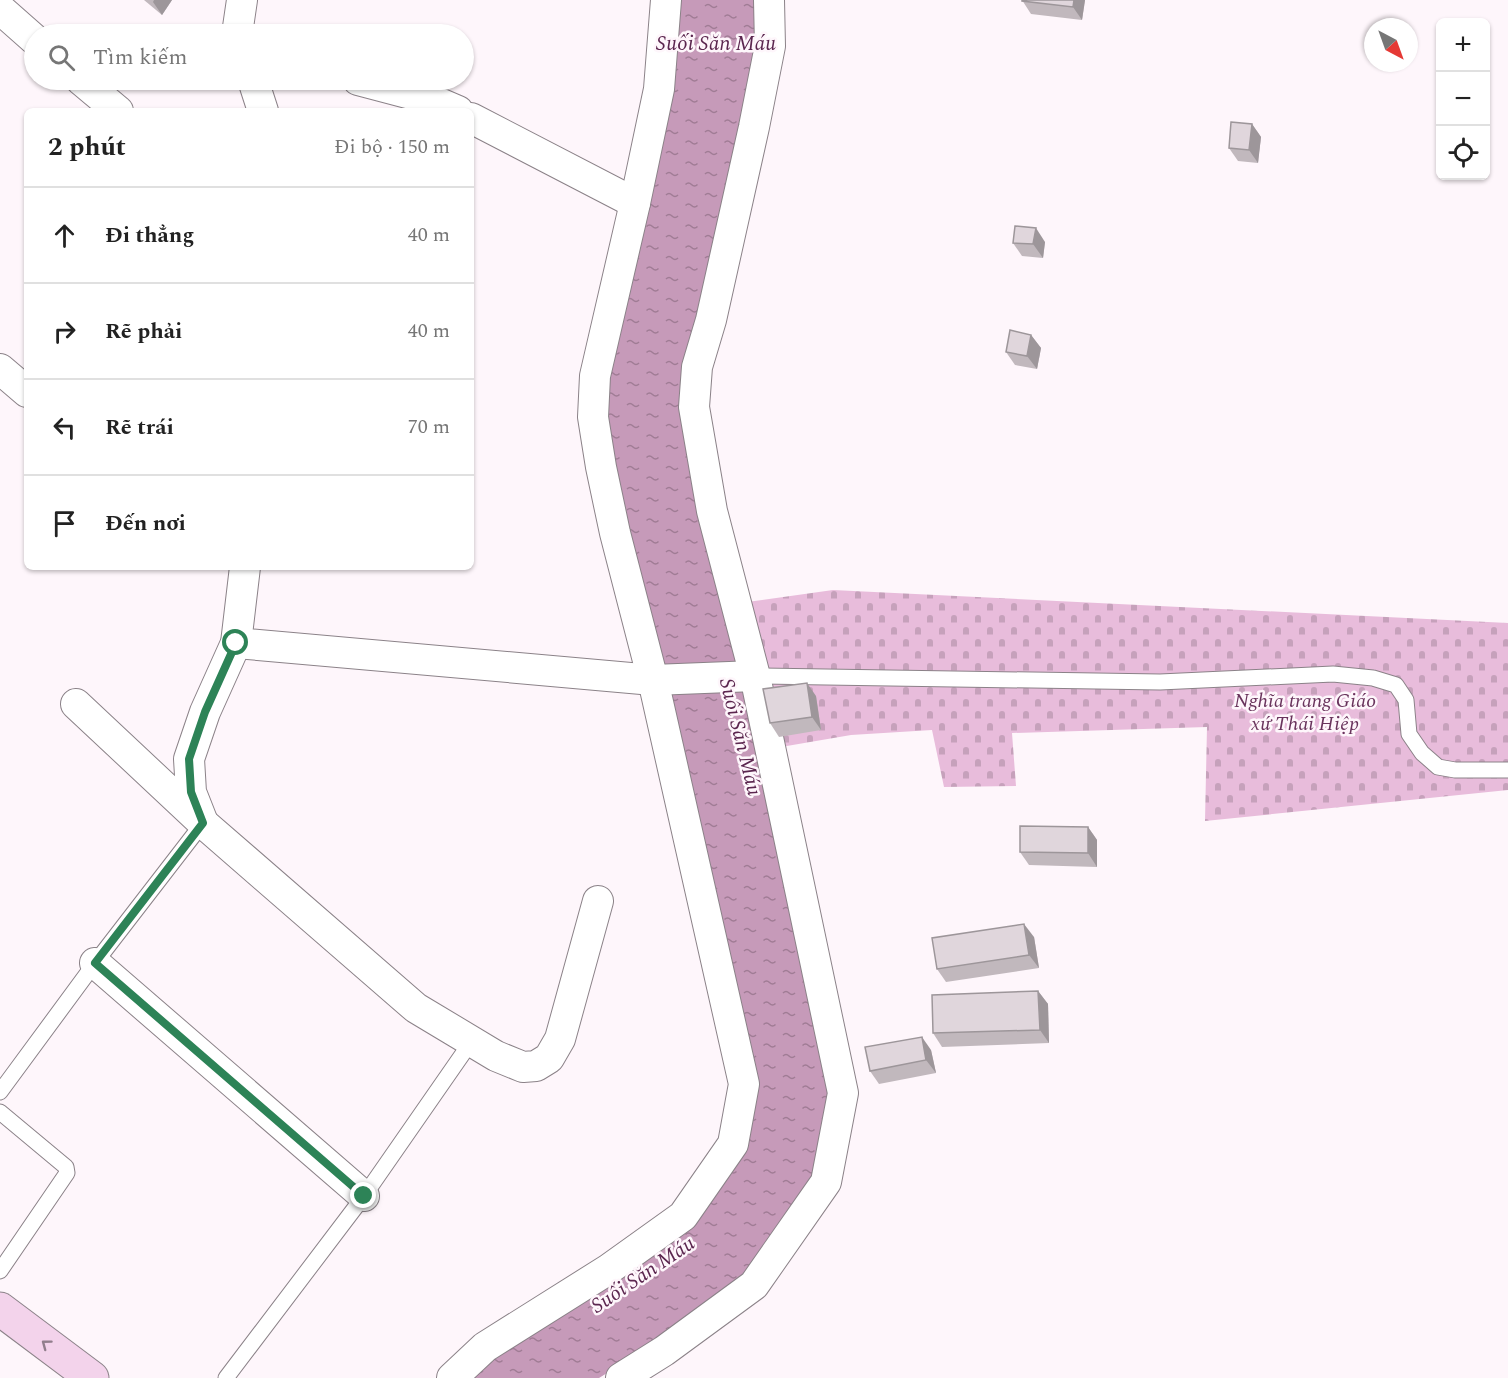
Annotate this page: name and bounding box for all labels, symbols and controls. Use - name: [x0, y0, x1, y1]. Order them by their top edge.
- north arrow: [1364, 18, 1418, 72]
- map controls: [1436, 18, 1490, 180]
- button: +: [1436, 18, 1490, 72]
- search box: [24, 24, 474, 90]
- water label: Suối Săn Máu: [656, 28, 776, 60]
- icon: search: [45, 41, 78, 74]
- text: Tìm kiếm: [93, 41, 187, 74]
- button: −: [1436, 72, 1490, 126]
- button: locate: [1436, 126, 1490, 180]
- text: 2 phút: [48, 127, 126, 167]
- text: Đi bộ · 150 m: [334, 132, 450, 162]
- icon: ahead: [48, 219, 81, 252]
- text: Đi thẳng: [105, 219, 194, 252]
- text: 40 m: [408, 220, 450, 250]
- icon: right: [48, 315, 81, 348]
- text: Rẽ phải: [105, 315, 182, 348]
- text: 40 m: [408, 316, 450, 346]
- icon: left: [48, 411, 81, 444]
- text: Rẽ trái: [105, 411, 174, 444]
- text: 70 m: [408, 412, 450, 442]
- icon: arrive: [48, 507, 81, 540]
- text: Đến nơi: [105, 507, 186, 540]
- route start: [222, 629, 248, 655]
- water label: Suối Săn Máu: [710, 675, 770, 799]
- park label: Nghĩa trang Giáo xứ Thái Hiệp: [1234, 686, 1376, 739]
- route end: [350, 1182, 376, 1208]
- water label: Suối Săn Máu: [584, 1228, 702, 1322]
- one-way arrow: [42, 1340, 53, 1351]

